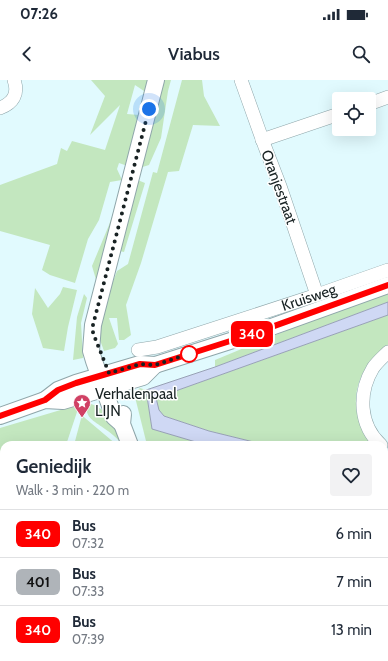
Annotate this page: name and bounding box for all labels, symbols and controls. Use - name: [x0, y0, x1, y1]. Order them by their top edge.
- text: 07:26: [20, 5, 58, 23]
- icon: back: [16, 43, 38, 65]
- text: Viabus: [168, 43, 220, 65]
- icon: search: [350, 43, 372, 65]
- map controls: [332, 92, 376, 136]
- button: locate: [332, 92, 376, 136]
- your location: [139, 99, 159, 119]
- street label: Oranjestraat: [257, 147, 301, 227]
- street label: Kruisweg: [279, 280, 339, 315]
- line badge: 340: [229, 321, 275, 347]
- text: 340: [239, 325, 265, 343]
- unlabelled marker: [180, 345, 198, 363]
- place label: Verhalenpaal LIJN: [95, 385, 177, 420]
- place icon: Verhalenpaal LIJN: [72, 393, 92, 418]
- button: heart: [330, 454, 372, 496]
- text: Geniedijk: [16, 455, 91, 478]
- text: Walk · 3 min · 220 m: [16, 482, 129, 498]
- text: Bus: [72, 517, 96, 535]
- text: 340: [25, 525, 51, 543]
- text: 6 min: [335, 525, 372, 543]
- text: 07:32: [72, 535, 104, 551]
- text: Bus: [72, 565, 96, 583]
- text: 401: [26, 573, 50, 591]
- text: 7 min: [336, 573, 372, 591]
- text: 07:33: [72, 583, 104, 599]
- text: Bus: [72, 613, 96, 631]
- text: 340: [25, 621, 51, 639]
- text: 13 min: [331, 621, 372, 639]
- text: 07:39: [72, 631, 105, 647]

